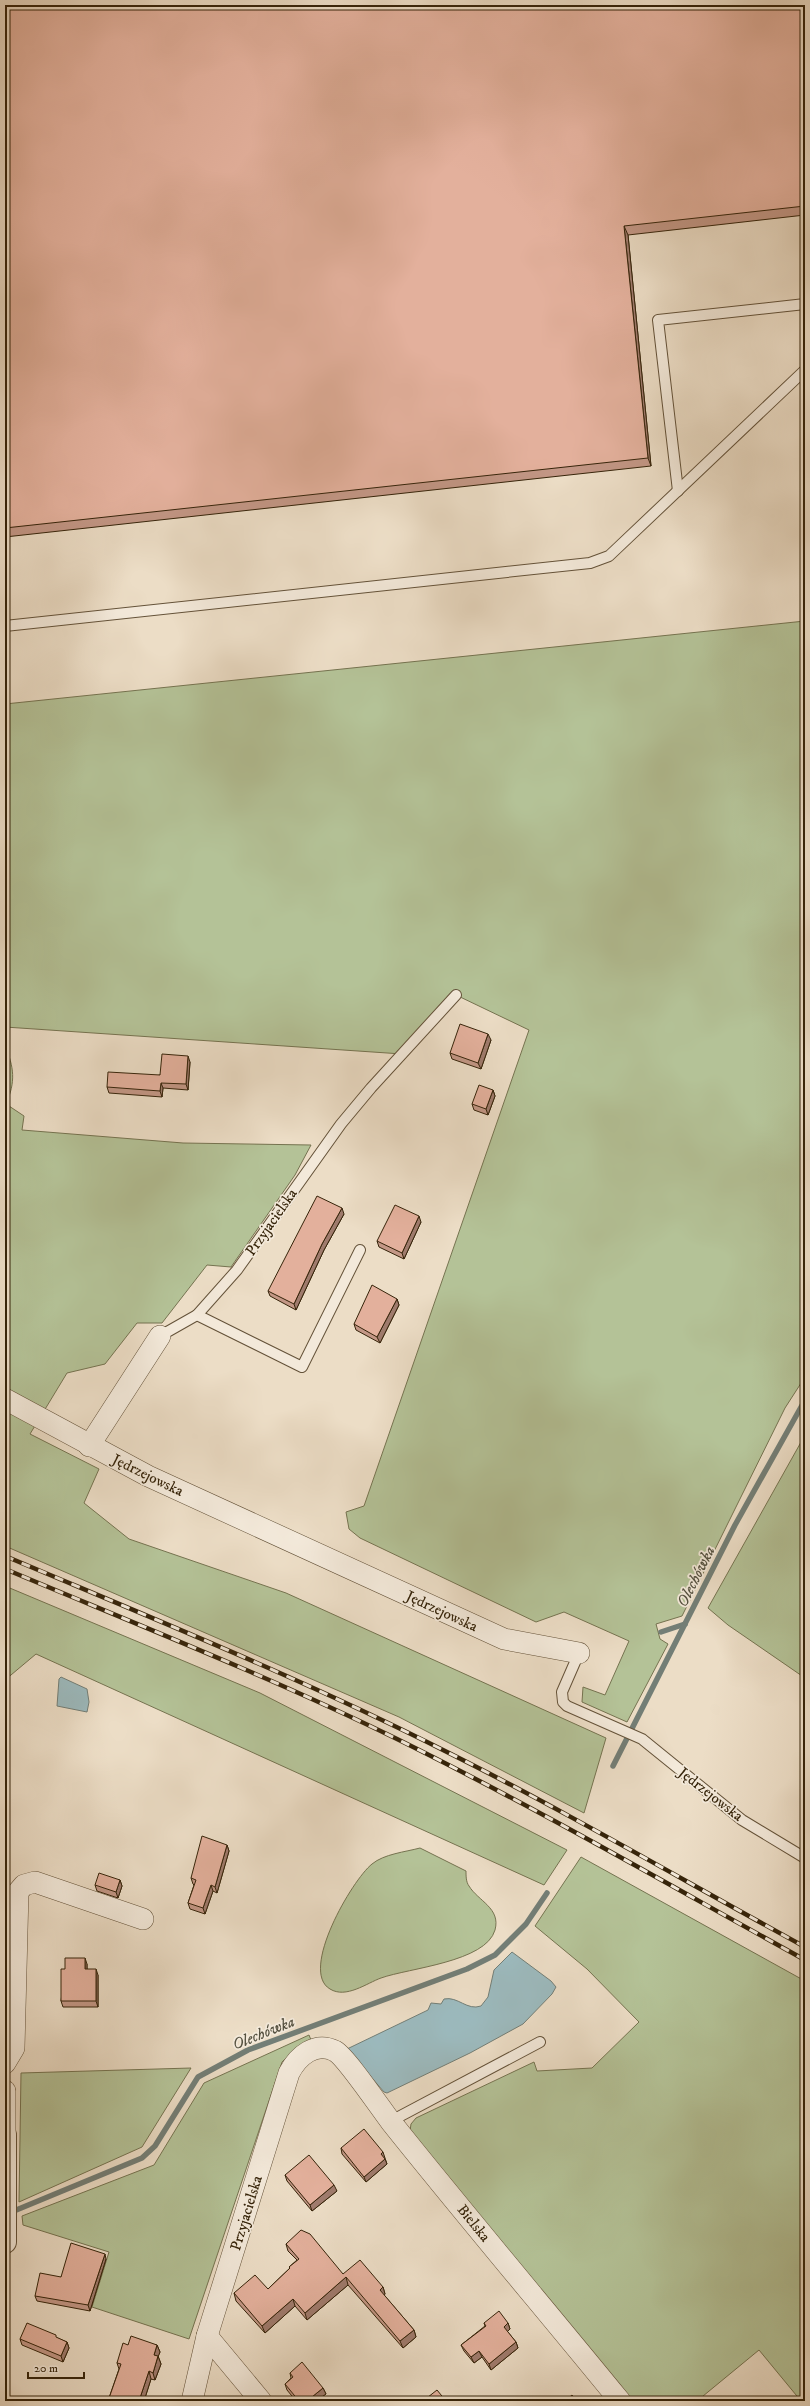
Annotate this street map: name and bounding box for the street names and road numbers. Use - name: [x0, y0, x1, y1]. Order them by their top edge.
- street label: Przyjacielska: [241, 1184, 302, 1260]
- street label: Jędrzejowska: [107, 1449, 187, 1501]
- street label: Jędrzejowska: [401, 1586, 481, 1637]
- street label: Jędrzejowska: [673, 1762, 747, 1826]
- street label: Przyjacielska: [226, 2173, 267, 2253]
- street label: Bielska: [453, 2201, 495, 2246]

